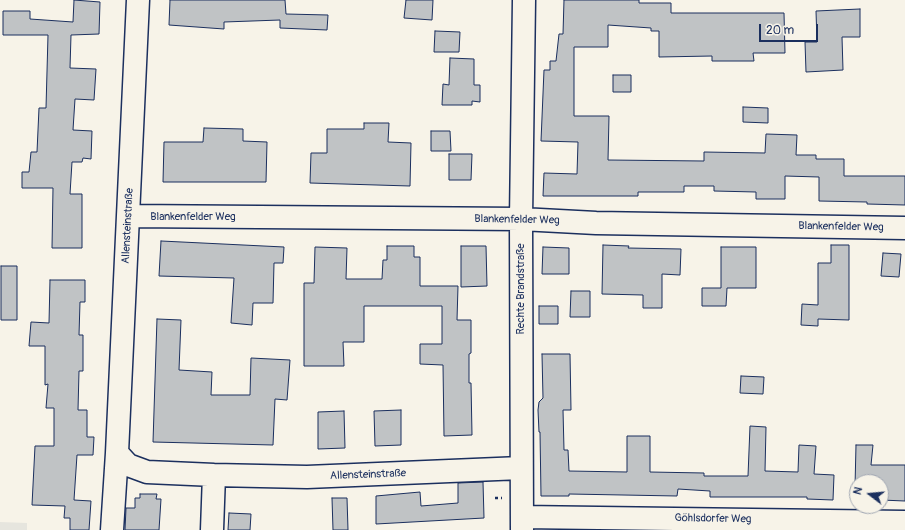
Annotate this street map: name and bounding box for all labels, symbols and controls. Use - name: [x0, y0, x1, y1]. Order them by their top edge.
- scale bar: [761, 16, 820, 42]
- text: 20 m: [766, 23, 794, 38]
- street label: Allensteinstraße: [119, 188, 137, 264]
- street label: Blankenfelder Weg: [150, 210, 236, 224]
- street label: Blankenfelder Weg: [474, 213, 560, 227]
- street label: Blankenfelder Weg: [798, 220, 884, 234]
- street label: Rechte Brandstraße: [514, 243, 528, 335]
- street label: Allensteinstraße: [330, 467, 406, 483]
- north arrow: [849, 474, 889, 514]
- text: N: [851, 485, 865, 496]
- street label: Göhlsdorfer Weg: [674, 512, 752, 526]

